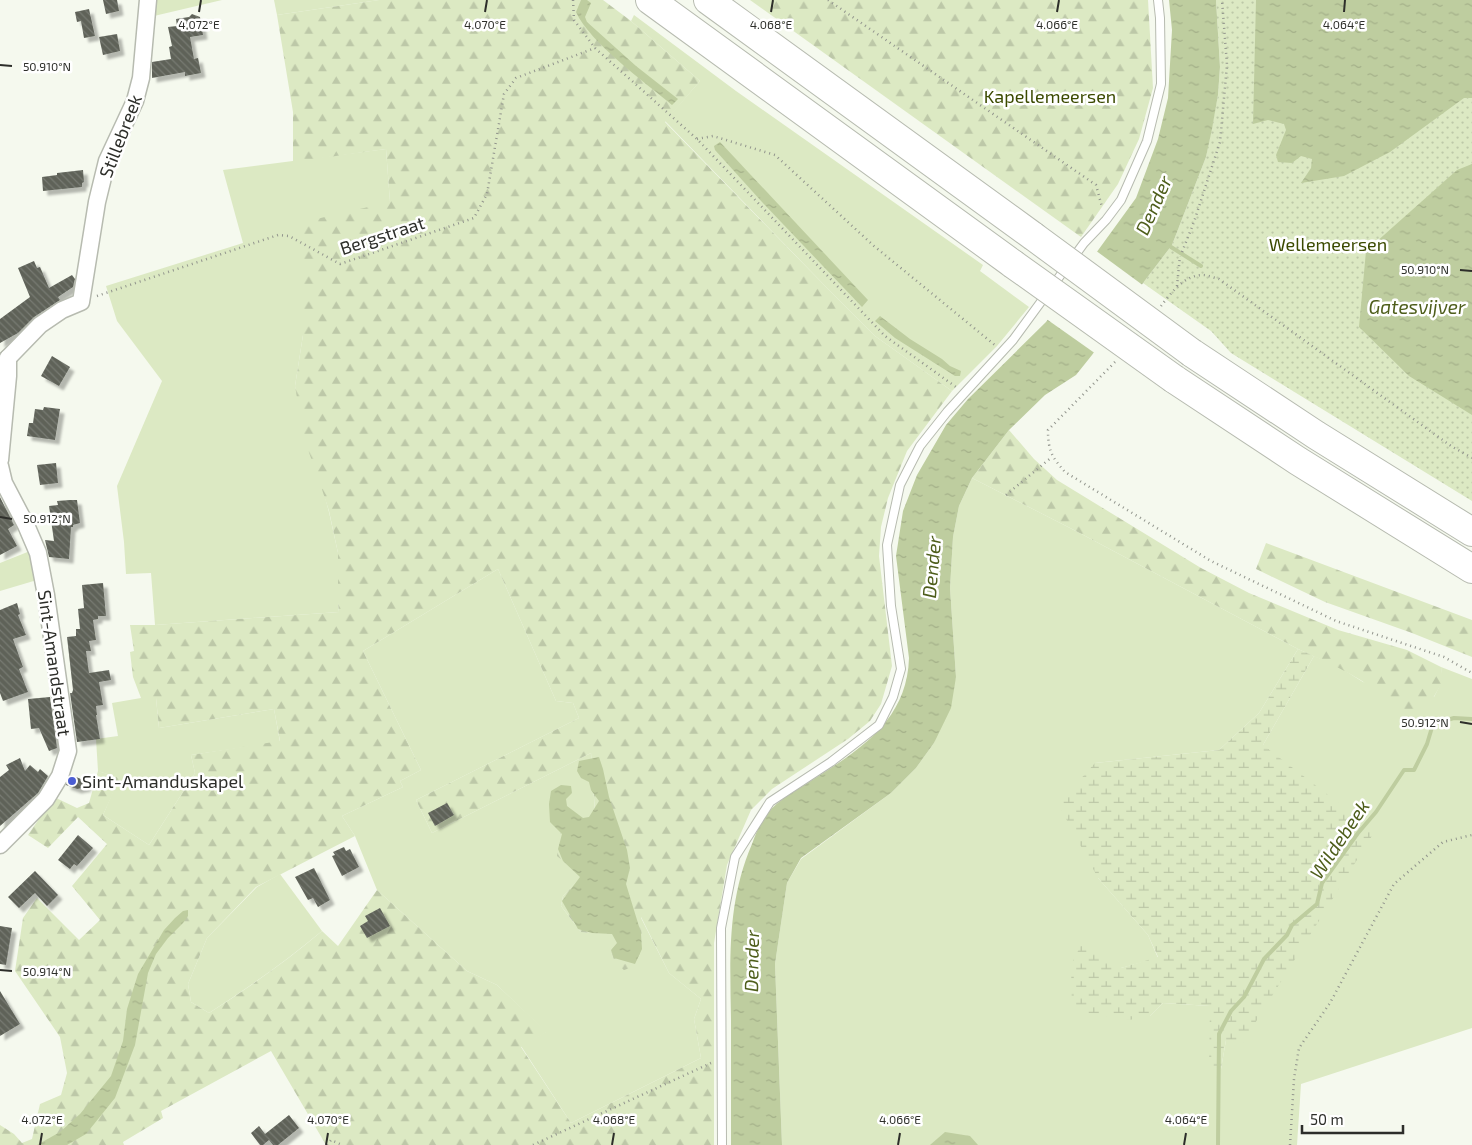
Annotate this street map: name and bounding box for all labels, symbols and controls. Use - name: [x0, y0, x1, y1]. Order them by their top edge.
- text: 4.072°E: [178, 17, 220, 31]
- text: 4.070°E: [464, 17, 506, 31]
- text: 4.068°E: [750, 17, 793, 31]
- text: 4.066°E: [1036, 17, 1078, 31]
- text: 4.064°E: [1323, 17, 1366, 31]
- text: 50.910°N: [23, 59, 71, 73]
- park label: Kapellemeersen: [984, 85, 1116, 107]
- street label: Stillebreek: [94, 91, 146, 181]
- water label: Dender: [1130, 171, 1176, 238]
- street label: Bergstraat: [337, 211, 427, 259]
- park label: Wellemeersen: [1269, 233, 1387, 255]
- text: 50.910°N: [1401, 262, 1449, 276]
- water label: Gatesvijver: [1368, 295, 1466, 318]
- text: 50.912°N: [23, 511, 71, 525]
- water label: Dender: [917, 534, 945, 599]
- street label: Sint-Amandstraat: [34, 588, 76, 738]
- text: 50.912°N: [1401, 715, 1449, 729]
- place label: Sint-Amanduskapel: [82, 770, 244, 792]
- marker: Sint-Amanduskapel: [66, 775, 78, 787]
- water label: Wildebeek: [1304, 795, 1374, 883]
- water label: Dender: [739, 929, 763, 992]
- text: 50.914°N: [23, 964, 71, 978]
- scale bar: [1302, 1102, 1403, 1134]
- text: 50 m: [1310, 1110, 1344, 1128]
- text: 4.072°E: [21, 1112, 63, 1126]
- text: 4.070°E: [307, 1112, 349, 1126]
- text: 4.068°E: [593, 1112, 636, 1126]
- text: 4.066°E: [879, 1112, 921, 1126]
- text: 4.064°E: [1165, 1112, 1208, 1126]

